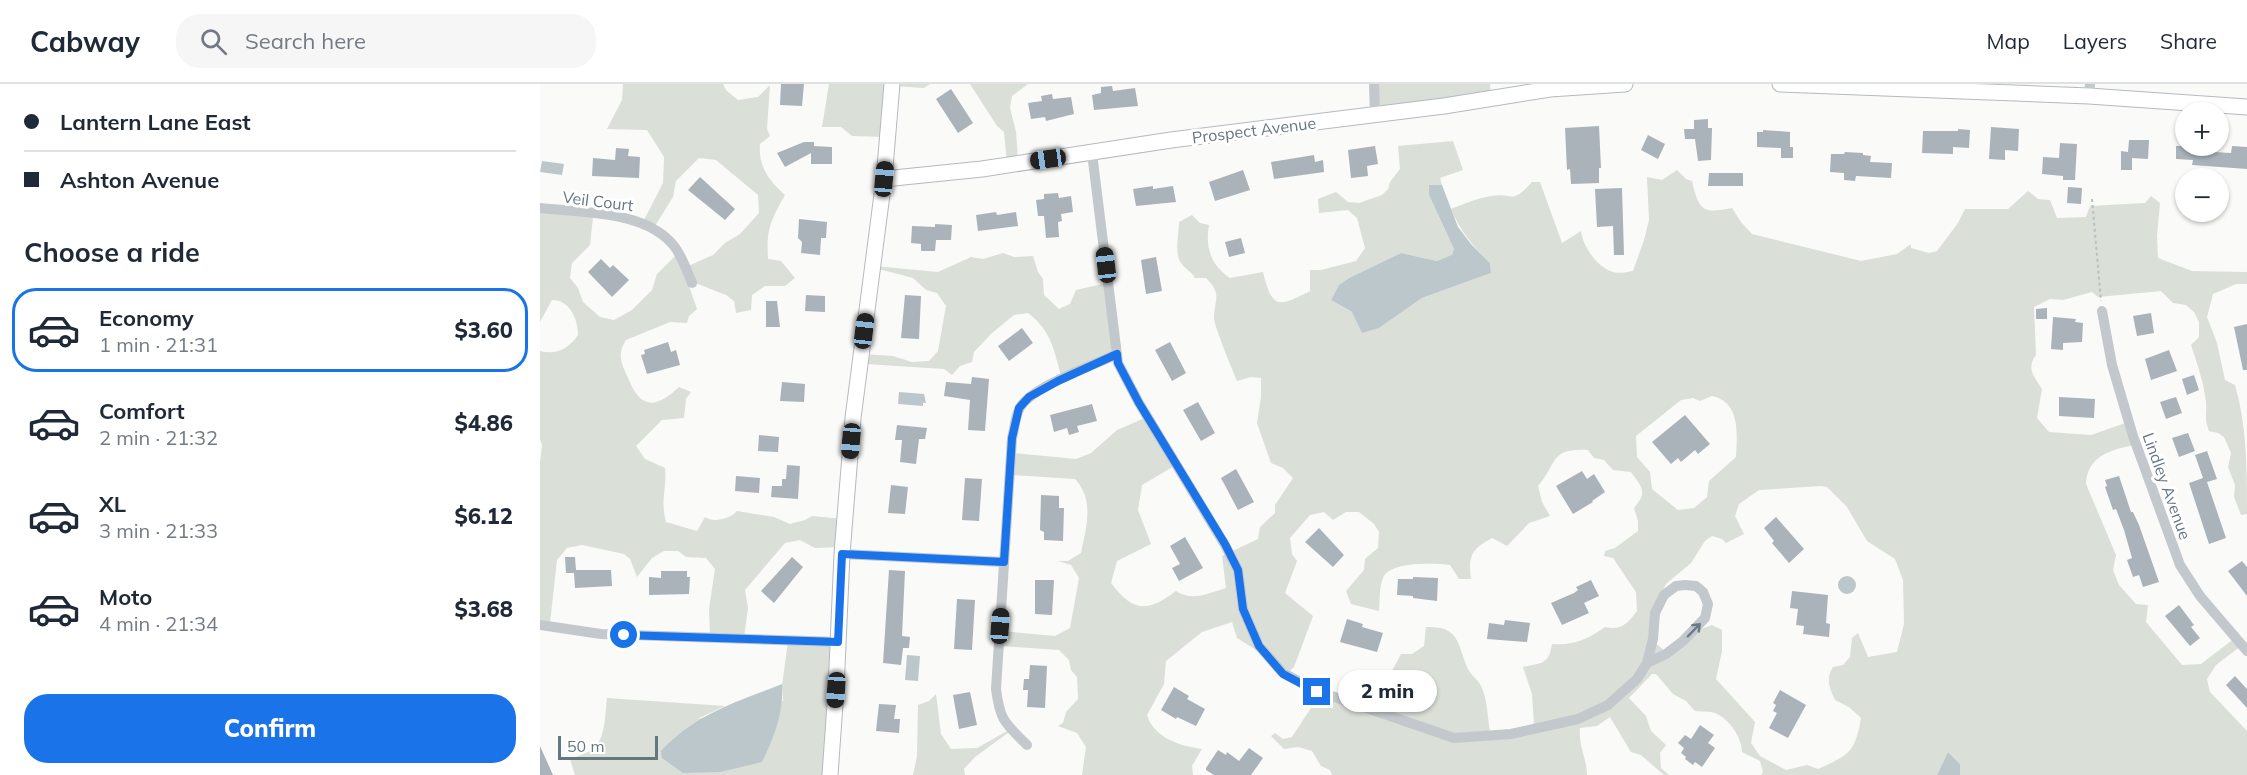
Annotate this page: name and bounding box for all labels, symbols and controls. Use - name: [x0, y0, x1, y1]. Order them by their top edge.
- search box: [176, 14, 596, 68]
- text: Cabway: [30, 24, 140, 59]
- icon: search: [197, 25, 230, 58]
- text: Search here: [245, 27, 366, 55]
- text: Map: [1987, 28, 2030, 54]
- text: Layers: [2063, 28, 2127, 54]
- text: Share: [2160, 28, 2217, 54]
- map controls: [2175, 102, 2229, 222]
- button: +: [2175, 102, 2229, 156]
- text: Lantern Lane East: [60, 108, 251, 136]
- street label: Prospect Avenue: [1191, 112, 1317, 148]
- car: [1029, 148, 1067, 170]
- car: [873, 160, 895, 198]
- text: Ashton Avenue: [60, 166, 219, 194]
- button: −: [2175, 168, 2229, 222]
- street label: Veil Court: [561, 187, 635, 215]
- text: Choose a ride: [24, 235, 200, 269]
- car: [1095, 246, 1117, 284]
- icon: car: [27, 303, 81, 357]
- text: Economy: [99, 304, 194, 332]
- car: [853, 312, 875, 350]
- text: $3.60: [454, 316, 513, 344]
- text: 1 min · 21:31: [99, 332, 218, 357]
- icon: car: [27, 396, 81, 450]
- text: Comfort: [99, 397, 185, 425]
- text: $4.86: [454, 409, 513, 437]
- car: [840, 422, 862, 460]
- text: 2 min · 21:32: [99, 425, 218, 450]
- street label: Lindley Avenue: [2138, 430, 2196, 542]
- icon: car: [27, 489, 81, 543]
- text: XL: [99, 490, 126, 518]
- text: $6.12: [454, 502, 513, 530]
- text: 3 min · 21:33: [99, 518, 218, 543]
- icon: car: [27, 582, 81, 636]
- text: Moto: [99, 583, 152, 611]
- text: $3.68: [454, 595, 513, 623]
- car: [990, 607, 1010, 645]
- text: 4 min · 21:34: [99, 611, 218, 636]
- route start: [610, 621, 637, 648]
- one-way arrow: [1687, 623, 1702, 638]
- car: [826, 671, 846, 709]
- callout: 2 min: [1338, 671, 1437, 713]
- route end: [1303, 678, 1330, 705]
- text: 2 min: [1361, 678, 1414, 703]
- button: Confirm: [24, 694, 516, 763]
- scale bar: [558, 733, 658, 760]
- text: 50 m: [567, 736, 604, 756]

